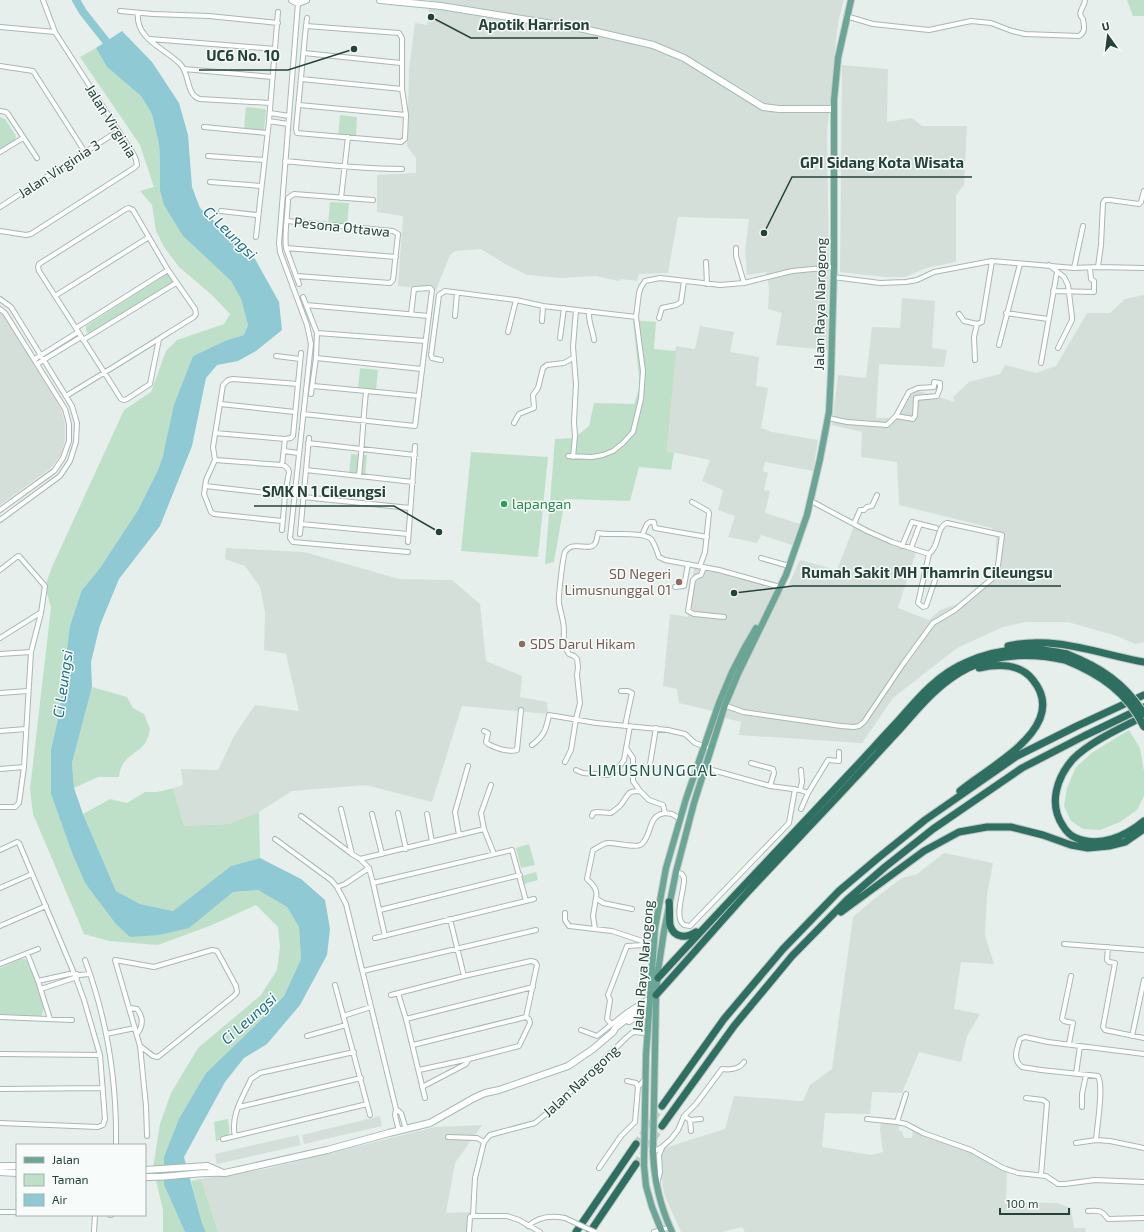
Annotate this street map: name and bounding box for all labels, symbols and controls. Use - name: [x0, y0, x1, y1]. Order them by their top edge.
- callout: Apotik Harrison: [471, 11, 598, 38]
- text: Apotik Harrison: [478, 15, 590, 33]
- north arrow: [1088, 16, 1128, 56]
- text: U: [1100, 19, 1111, 33]
- callout: UC6 No. 10: [199, 43, 288, 70]
- text: UC6 No. 10: [206, 46, 280, 64]
- street label: Jalan Virginia: [82, 81, 141, 161]
- street label: Jalan Virginia 3: [15, 136, 103, 201]
- callout: GPI Sidang Kota Wisata: [792, 150, 972, 177]
- text: GPI Sidang Kota Wisata: [800, 153, 964, 171]
- water label: Ci Leungsi: [200, 202, 261, 263]
- street label: Pesona Ottawa: [293, 213, 391, 240]
- street label: Jalan Raya Narogong: [810, 237, 829, 370]
- callout: SMK N 1 Cileungsi: [254, 479, 394, 506]
- text: SMK N 1 Cileungsi: [262, 482, 386, 500]
- place label: lapangan: [512, 495, 571, 512]
- marker: lapangan: [499, 499, 509, 509]
- callout: Rumah Sakit MH Thamrin Cileungsu: [793, 559, 1061, 586]
- text: Rumah Sakit MH Thamrin Cileungsu: [801, 563, 1053, 581]
- place label: SD Negeri Limusnunggal 01: [565, 565, 671, 598]
- marker: SD Negeri Limusnunggal 01: [674, 577, 684, 587]
- place label: SDS Darul Hikam: [530, 635, 636, 652]
- marker: SDS Darul Hikam: [517, 639, 527, 649]
- water label: Ci Leungsi: [48, 649, 76, 719]
- district label: LIMUSNUNGGAL: [588, 760, 718, 779]
- street label: Jalan Raya Narogong: [628, 899, 657, 1033]
- water label: Ci Leungsi: [217, 989, 280, 1048]
- street label: Jalan Narogong: [539, 1041, 622, 1120]
- legend: [16, 1144, 146, 1216]
- text: Jalan: [52, 1152, 80, 1166]
- text: Taman: [52, 1172, 89, 1186]
- scale bar: [1000, 1190, 1069, 1216]
- text: Air: [52, 1192, 67, 1206]
- text: 100 m: [1006, 1196, 1038, 1210]

